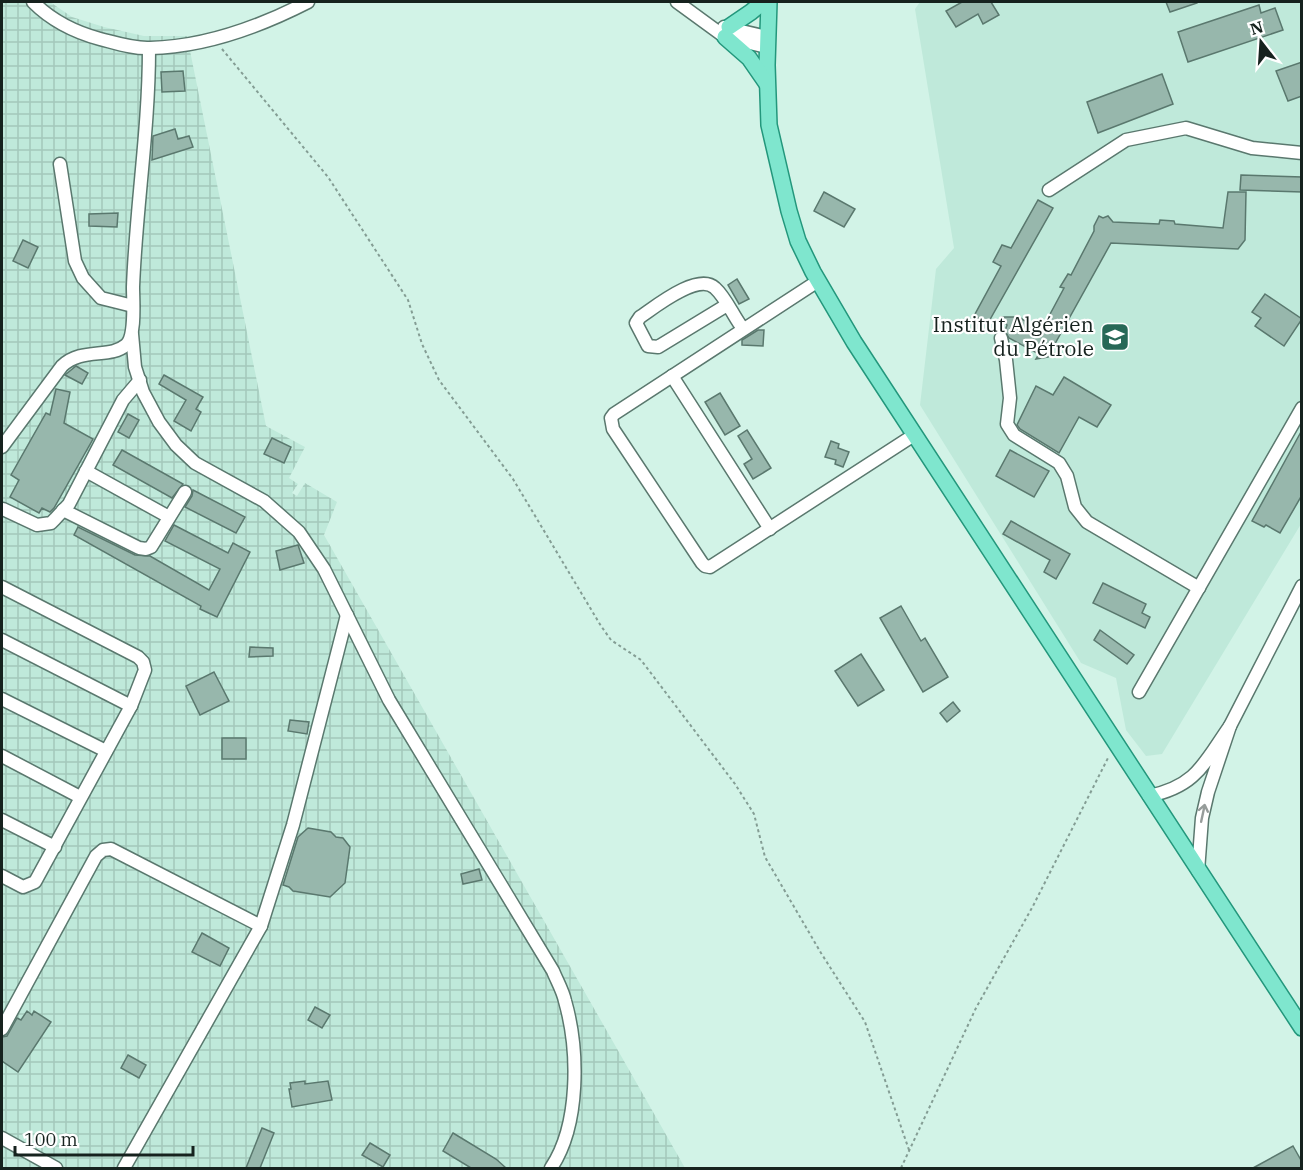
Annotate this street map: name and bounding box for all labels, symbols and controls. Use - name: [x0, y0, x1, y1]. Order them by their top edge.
- north arrow: [1231, 12, 1291, 72]
- text: N: [1248, 16, 1266, 39]
- place label: Institut Algérien du Pétrole: [933, 310, 1094, 362]
- school or university icon: Institut Algérien du Pétrole: [1099, 321, 1131, 353]
- one-way arrow: [1198, 803, 1210, 822]
- scale bar: [15, 1119, 194, 1157]
- text: 100 m: [24, 1128, 78, 1151]

